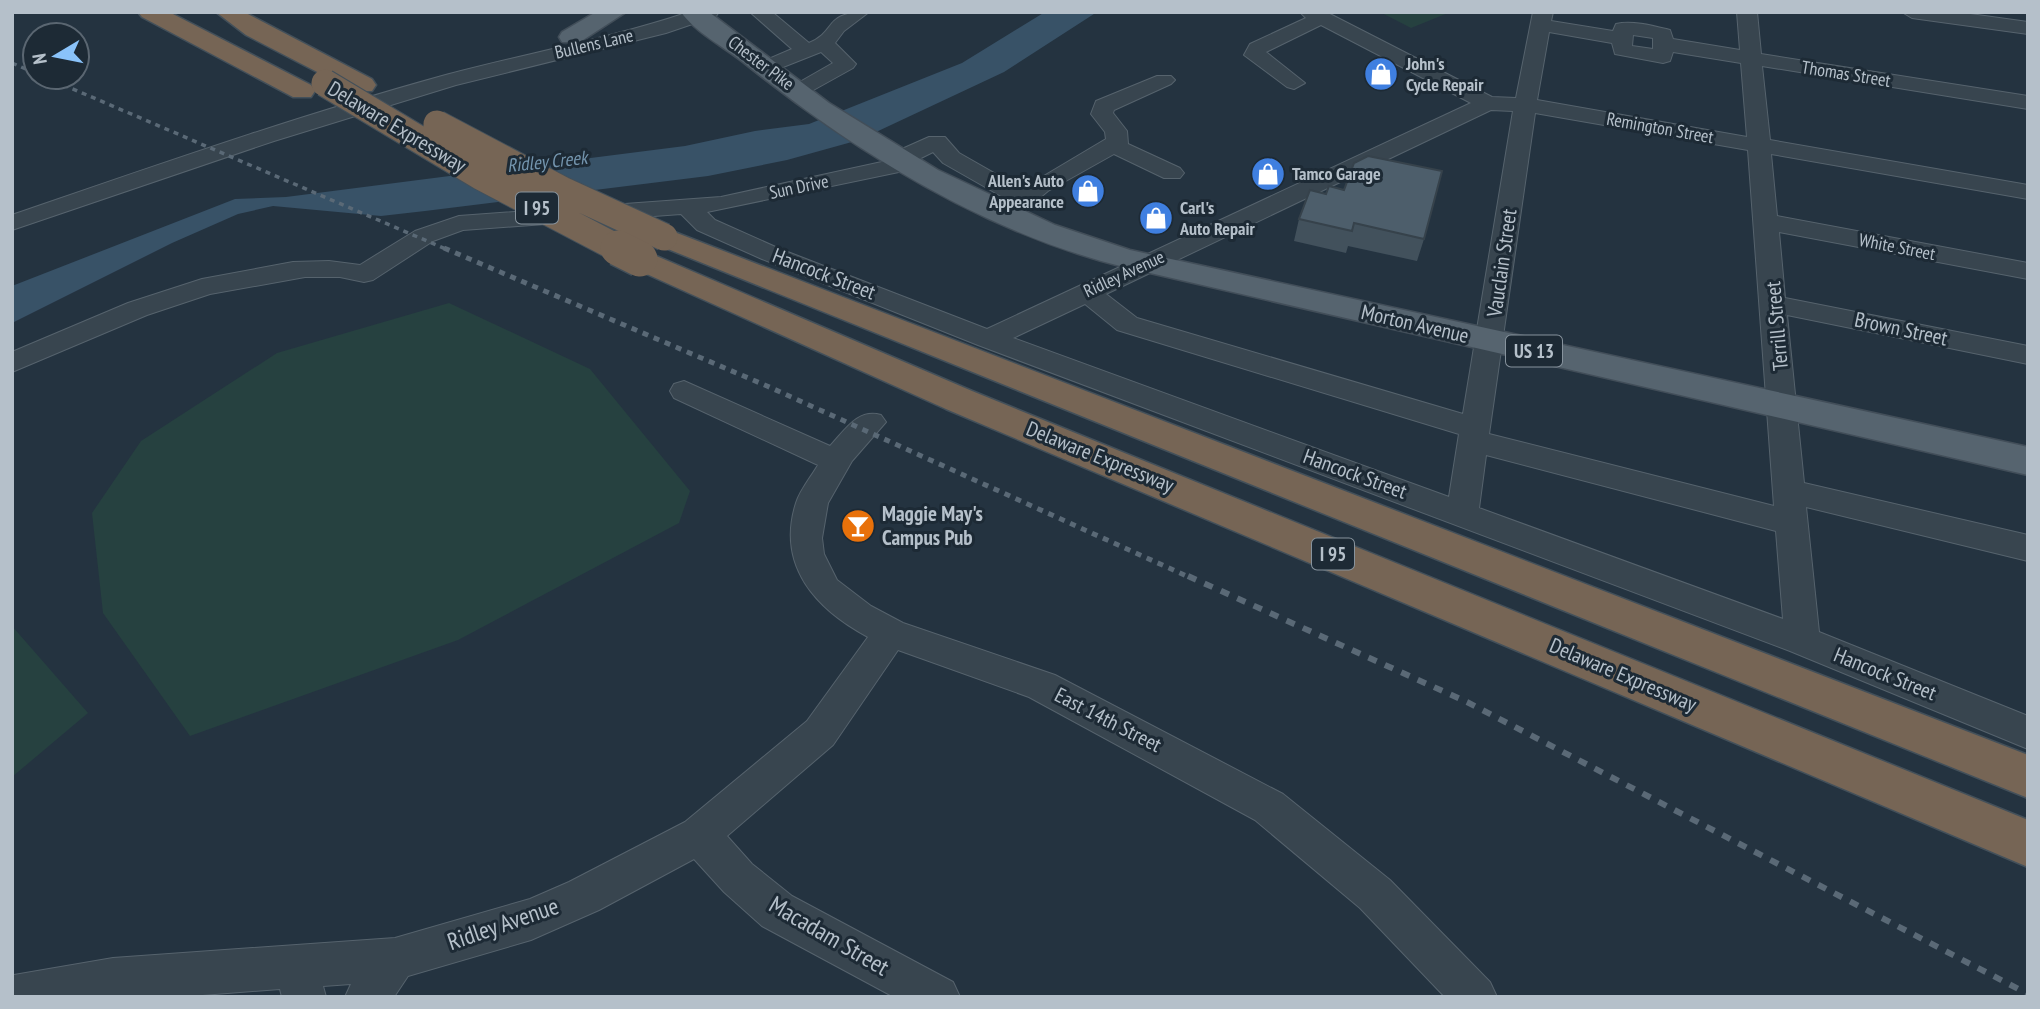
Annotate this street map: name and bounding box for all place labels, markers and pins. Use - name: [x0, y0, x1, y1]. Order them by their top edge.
- place label: John's Cycle Repair: [1405, 52, 1484, 96]
- shop icon: John's Cycle Repair: [1362, 55, 1400, 93]
- shop icon: Tamco Garage: [1249, 155, 1287, 193]
- place label: Tamco Garage: [1292, 162, 1381, 185]
- place label: Allen's Auto Appearance: [987, 169, 1064, 213]
- shop icon: Allen's Auto Appearance: [1069, 172, 1107, 210]
- place label: Carl's Auto Repair: [1179, 196, 1256, 240]
- shop icon: Carl's Auto Repair: [1137, 199, 1175, 237]
- place label: Maggie May's Campus Pub: [882, 500, 983, 551]
- bar icon: Maggie May's Campus Pub: [839, 507, 877, 545]

